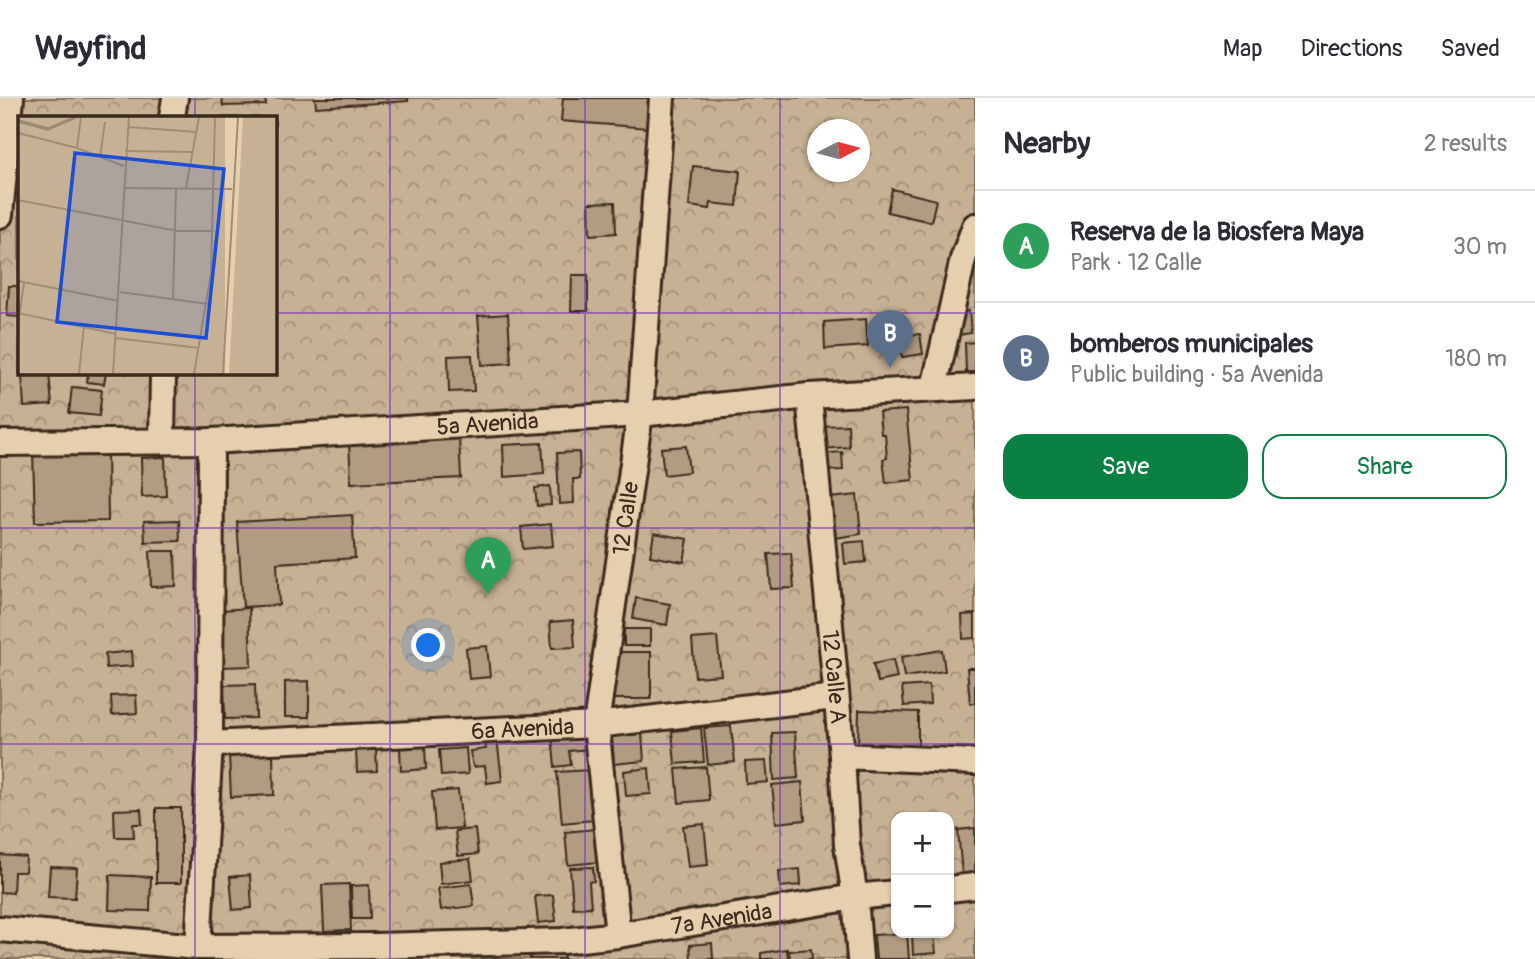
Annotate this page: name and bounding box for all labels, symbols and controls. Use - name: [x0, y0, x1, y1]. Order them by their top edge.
- text: Wayfind: [35, 28, 147, 69]
- text: Map: [1223, 34, 1263, 63]
- text: Directions: [1301, 34, 1402, 63]
- text: Saved: [1440, 34, 1500, 63]
- inset map: [18, 116, 276, 374]
- north arrow: [807, 119, 870, 182]
- text: Nearby: [1003, 125, 1090, 162]
- text: 2 results: [1424, 129, 1507, 158]
- text: Reserva de la Biosfera Maya: [1070, 216, 1364, 248]
- text: A: [1019, 232, 1033, 261]
- text: 30 m: [1453, 232, 1507, 261]
- text: Park · 12 Calle: [1070, 248, 1202, 277]
- pin: B: [867, 310, 913, 368]
- text: bomberos municipales: [1070, 328, 1313, 360]
- text: B: [1019, 344, 1033, 373]
- text: 180 m: [1445, 344, 1507, 373]
- text: Public building · 5a Avenida: [1070, 360, 1323, 389]
- street label: 5a Avenida: [436, 406, 539, 442]
- button: Save: [1003, 434, 1248, 499]
- button: Share: [1262, 434, 1507, 499]
- street label: 12 Calle: [606, 479, 645, 557]
- pin: A: [465, 537, 511, 595]
- your location: [411, 628, 445, 662]
- street label: 12 Calle A: [816, 629, 853, 725]
- street label: 6a Avenida: [470, 712, 575, 746]
- map controls: [891, 812, 954, 938]
- button: +: [891, 812, 954, 875]
- button: −: [891, 875, 954, 938]
- street label: 7a Avenida: [669, 897, 774, 941]

